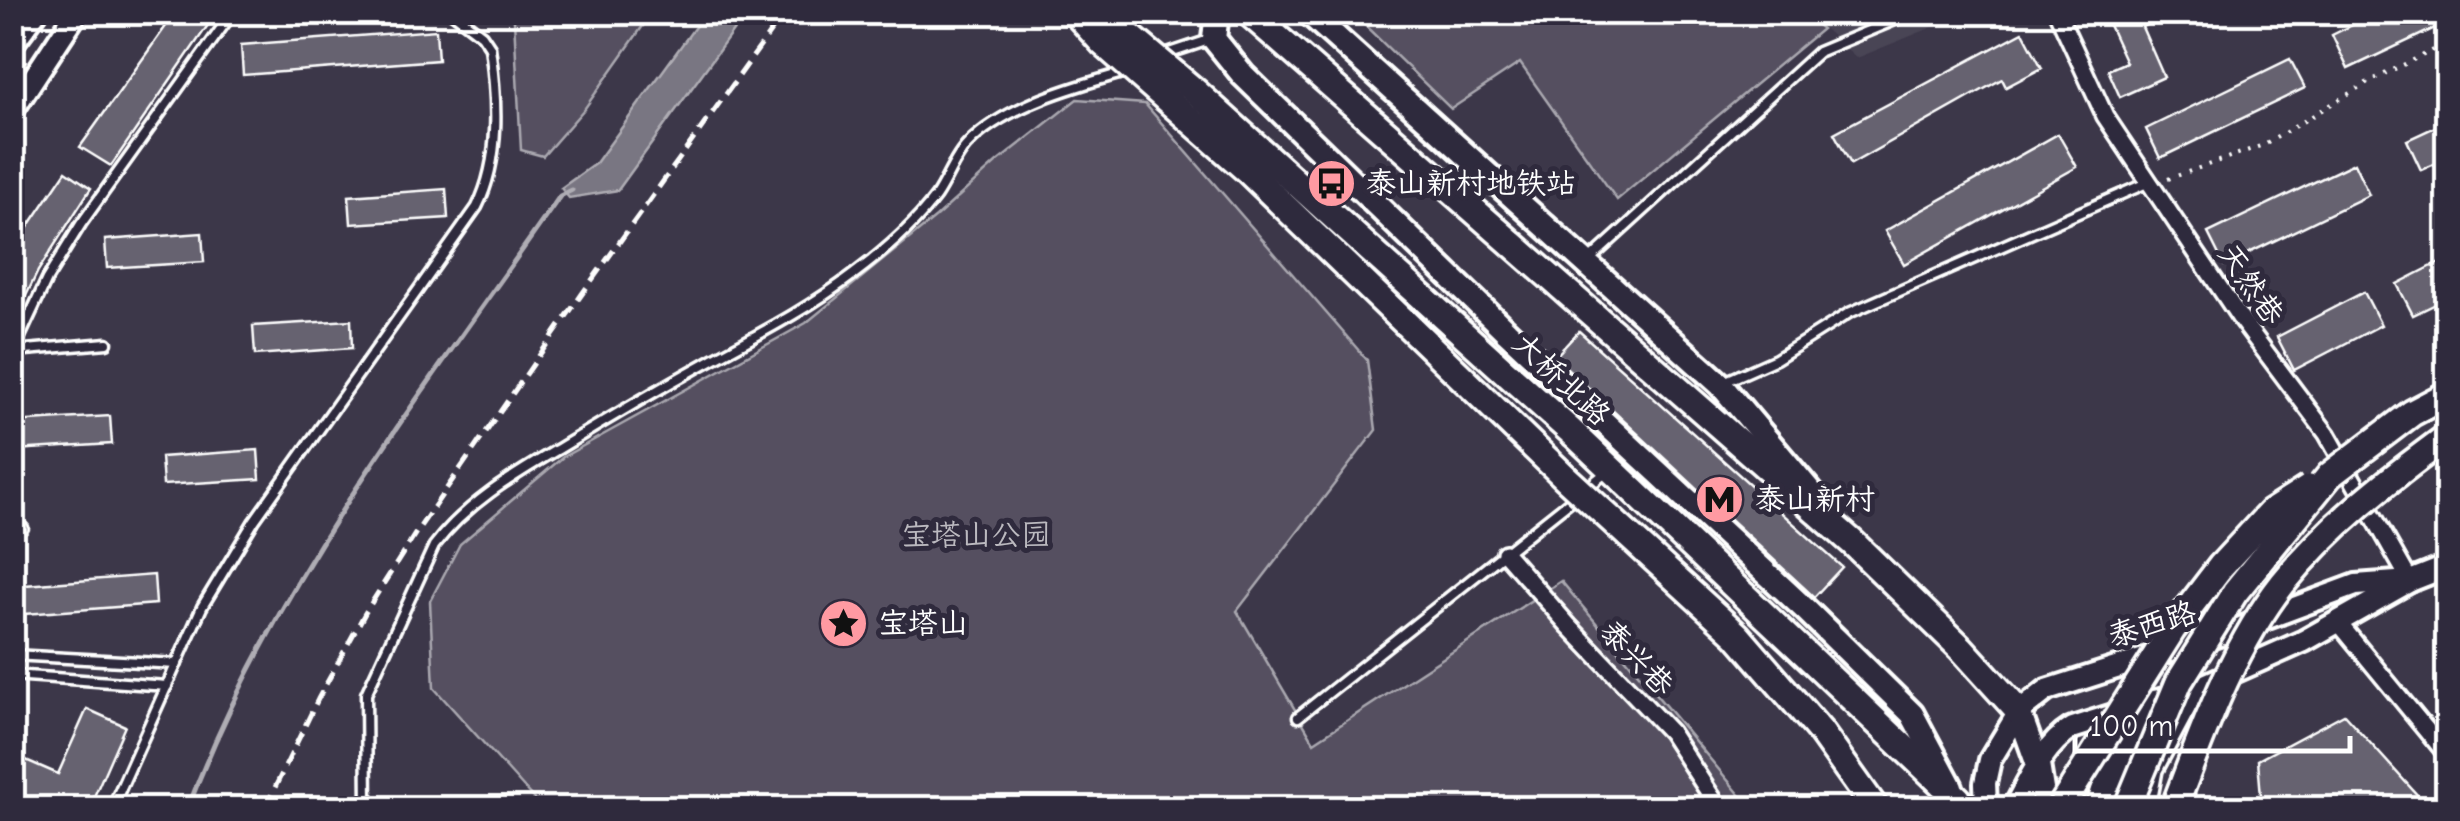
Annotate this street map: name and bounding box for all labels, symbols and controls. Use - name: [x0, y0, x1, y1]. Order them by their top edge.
- bus stop icon: 泰山新村地铁站: [1305, 157, 1357, 209]
- place label: 泰山新村地铁站: [1366, 166, 1576, 201]
- street label: 天然巷: [2210, 237, 2291, 331]
- street label: 大桥北路: [1506, 326, 1617, 433]
- metro station icon: 泰山新村: [1694, 473, 1746, 525]
- place label: 泰山新村: [1755, 482, 1875, 517]
- park label: 宝塔山公园: [901, 518, 1051, 553]
- street label: 泰西路: [2104, 595, 2200, 654]
- place icon: 宝塔山: [817, 597, 869, 649]
- place label: 宝塔山: [878, 606, 968, 641]
- street label: 泰兴巷: [1593, 614, 1680, 703]
- scale bar: [2075, 691, 2350, 753]
- text: 100 m: [2090, 709, 2173, 744]

